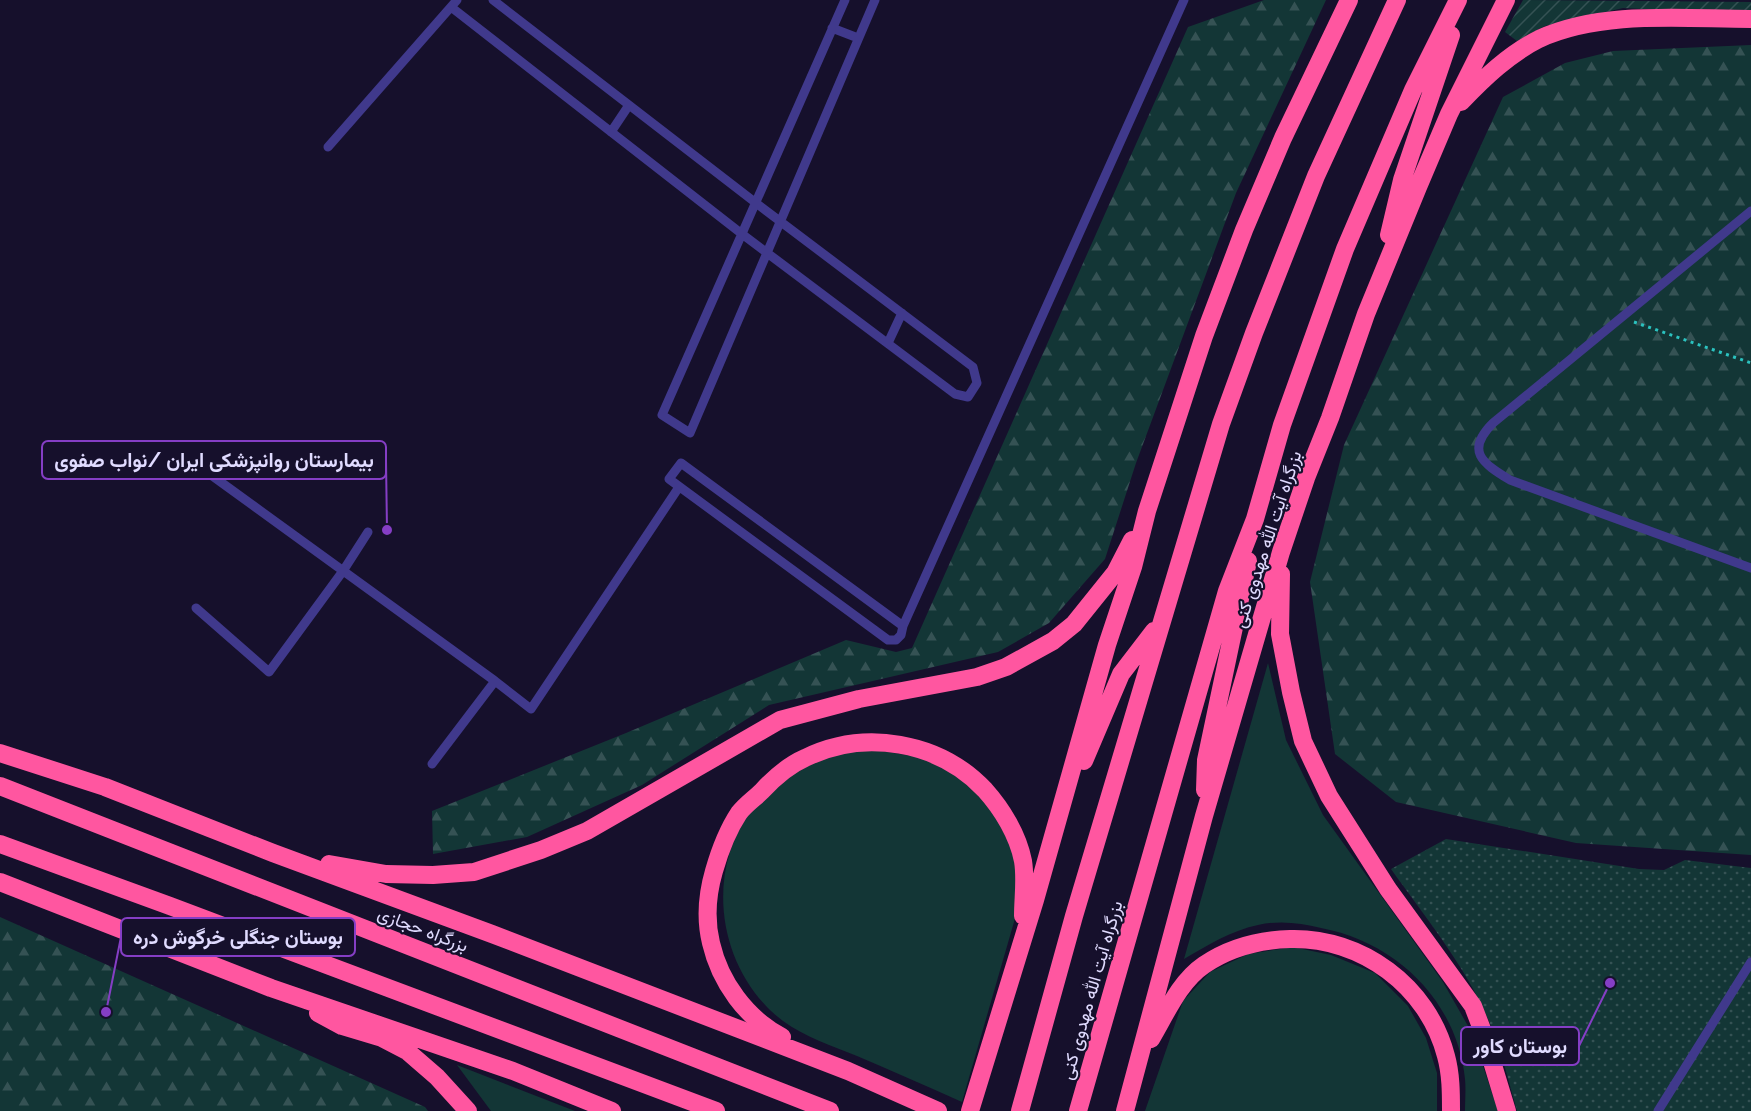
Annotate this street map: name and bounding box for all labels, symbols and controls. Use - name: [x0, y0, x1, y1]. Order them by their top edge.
- callout: بیمارستان روانپزشکی ایران /نواب صفوی: [42, 441, 386, 479]
- text: بیمارستان روانپزشکی ایران /نواب صفوی: [54, 448, 374, 474]
- street label: بزرگراه آیت الله مهدوی کنی: [1228, 448, 1306, 630]
- street label: بزرگراه آیت الله مهدوی کنی: [1055, 898, 1128, 1082]
- street label: بزرگراه حجازی: [374, 902, 471, 957]
- callout: بوستان جنگلی خرگوش دره: [121, 918, 355, 956]
- text: بوستان جنگلی خرگوش دره: [133, 925, 343, 950]
- callout: بوستان کاور: [1461, 1027, 1579, 1065]
- text: بوستان کاور: [1472, 1034, 1567, 1059]

